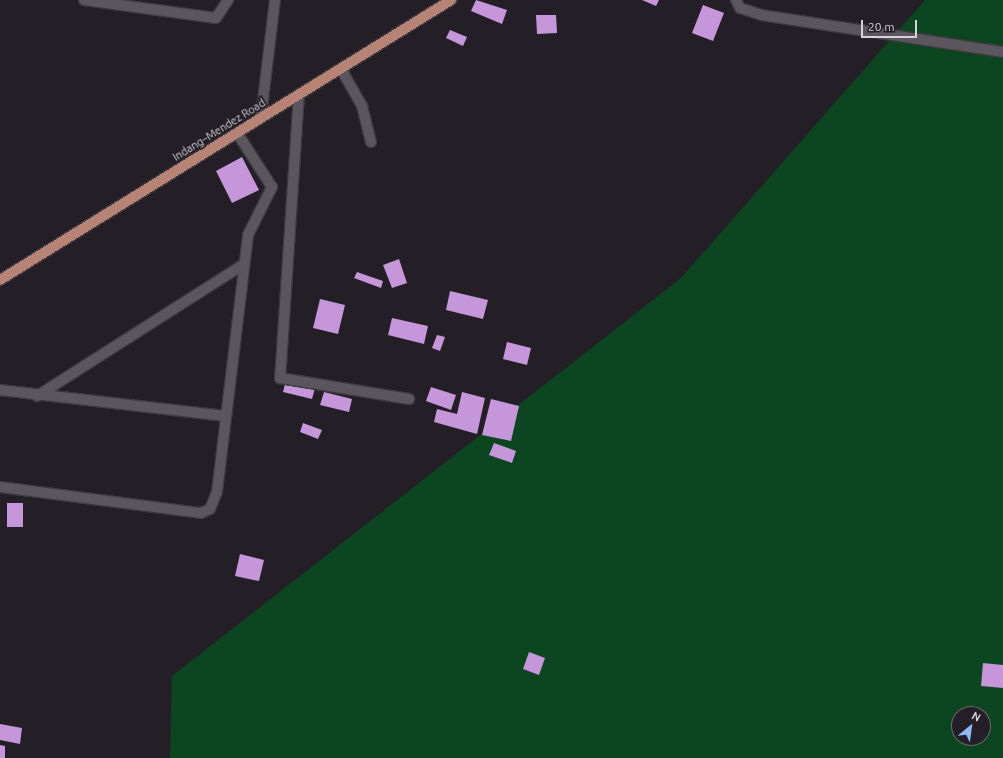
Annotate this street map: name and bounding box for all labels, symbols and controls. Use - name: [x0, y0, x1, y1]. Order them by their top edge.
- scale bar: [863, 12, 919, 38]
- text: 20 m: [868, 20, 895, 33]
- street label: Indang–Mendez Road: [170, 96, 268, 164]
- north arrow: [951, 706, 991, 746]
- text: N: [970, 709, 983, 724]

